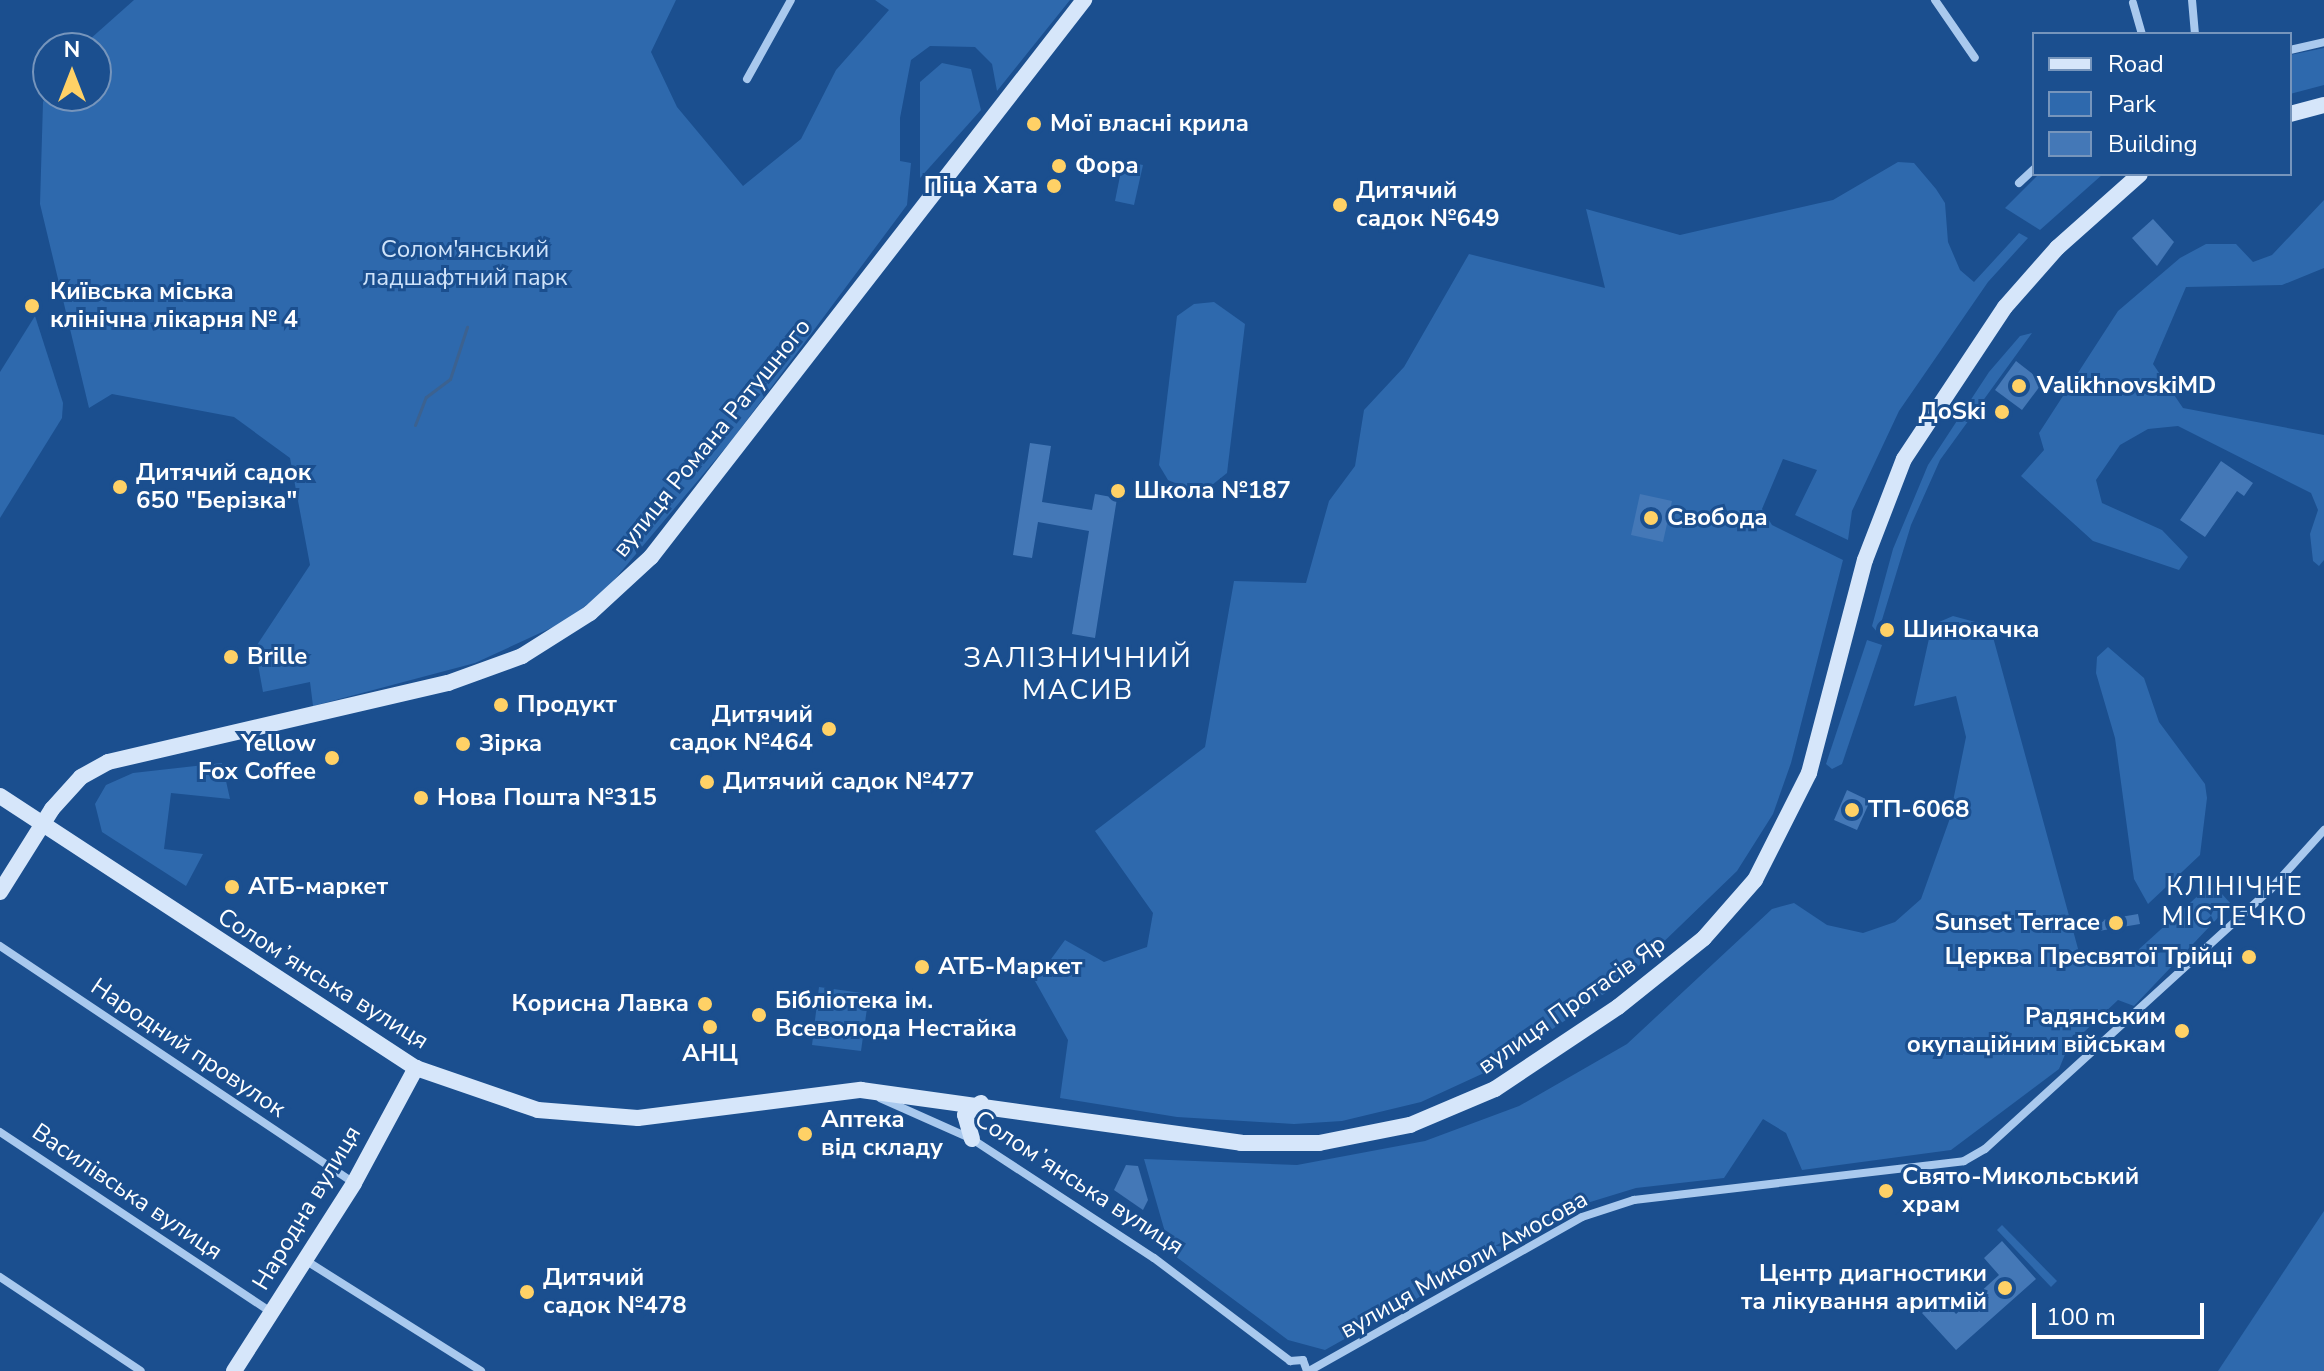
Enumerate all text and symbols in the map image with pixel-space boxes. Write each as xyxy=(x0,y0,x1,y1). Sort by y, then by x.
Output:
north arrow xyxy=(32,32,112,112)
legend xyxy=(2032,32,2292,176)
text: N xyxy=(64,35,80,65)
text: Road xyxy=(2108,48,2164,80)
text: Park xyxy=(2108,88,2156,120)
place label: Мої власні крила xyxy=(1050,110,1249,138)
marker: Мої власні крила xyxy=(1025,115,1043,133)
text: Building xyxy=(2108,128,2198,160)
place label: Фора xyxy=(1075,152,1139,180)
marker: Фора xyxy=(1050,157,1068,175)
place label: Піца Хата xyxy=(924,172,1038,200)
marker: Піца Хата xyxy=(1045,177,1063,195)
place label: Дитячий садок №649 xyxy=(1356,177,1500,233)
marker: Дитячий садок №649 xyxy=(1331,196,1349,214)
park label: Солом'янський ладшафтний парк xyxy=(363,236,567,292)
place label: Київська міська клінічна лікарня № 4 xyxy=(50,278,298,334)
marker: Київська міська клінічна лікарня № 4 xyxy=(21,295,43,317)
street label: вулиця Романа Ратушного xyxy=(607,313,817,563)
place label: ValikhnovskiMD xyxy=(2037,372,2216,400)
marker: ValikhnovskiMD xyxy=(2008,375,2030,397)
place label: ДоSki xyxy=(1919,398,1986,426)
marker: ДоSki xyxy=(1993,403,2011,421)
place label: Дитячий садок 650 "Берізка" xyxy=(136,459,311,515)
place label: Школа №187 xyxy=(1134,477,1291,505)
marker: Дитячий садок 650 "Берізка" xyxy=(111,478,129,496)
marker: Школа №187 xyxy=(1109,482,1127,500)
place label: Свобода xyxy=(1667,504,1768,532)
marker: Свобода xyxy=(1642,509,1660,527)
place label: Шинокачка xyxy=(1903,616,2039,644)
marker: Шинокачка xyxy=(1878,621,1896,639)
district label: ЗАЛІЗНИЧНИЙ МАСИВ xyxy=(963,641,1193,707)
place label: Brille xyxy=(247,643,307,671)
marker: Brille xyxy=(222,648,240,666)
place label: Продукт xyxy=(517,691,617,719)
marker: Продукт xyxy=(492,696,510,714)
place label: Дитячий садок №464 xyxy=(669,701,813,757)
marker: Дитячий садок №464 xyxy=(820,720,838,738)
place label: Yellow Fox Coffee xyxy=(198,730,316,786)
place label: Зірка xyxy=(479,730,542,758)
marker: Зірка xyxy=(454,735,472,753)
marker: Yellow Fox Coffee xyxy=(323,749,341,767)
place label: Дитячий садок №477 xyxy=(723,768,974,796)
marker: Дитячий садок №477 xyxy=(698,773,716,791)
place label: Нова Пошта №315 xyxy=(437,784,657,812)
marker: Нова Пошта №315 xyxy=(412,789,430,807)
place label: ТП-6068 xyxy=(1868,796,1969,824)
marker: ТП-6068 xyxy=(1843,801,1861,819)
district label: КЛІНІЧНЕ МІСТЕЧКО xyxy=(2162,871,2308,932)
place label: АТБ-маркет xyxy=(248,873,388,901)
marker: АТБ-маркет xyxy=(223,878,241,896)
street label: Соломʼянська вулиця xyxy=(212,902,434,1056)
place label: Sunset Terrace xyxy=(1935,909,2100,937)
marker: Sunset Terrace xyxy=(2107,914,2125,932)
street label: вулиця Протасів Яр xyxy=(1473,929,1671,1081)
place label: Церква Пресвятої Трійці xyxy=(1945,943,2233,971)
marker: Церква Пресвятої Трійці xyxy=(2240,948,2258,966)
place label: АТБ-Маркет xyxy=(938,953,1082,981)
marker: АТБ-Маркет xyxy=(913,958,931,976)
street label: Народний провулок xyxy=(85,972,291,1124)
place label: Бібліотека ім. Всеволода Нестайка xyxy=(775,987,1017,1043)
place label: Корисна Лавка xyxy=(511,990,689,1018)
marker: Корисна Лавка xyxy=(696,995,714,1013)
place label: Радянським окупаційним військам xyxy=(1907,1003,2166,1059)
marker: Бібліотека ім. Всеволода Нестайка xyxy=(750,1006,768,1024)
marker: АНЦ xyxy=(701,1018,719,1036)
marker: Радянським окупаційним військам xyxy=(2173,1022,2191,1040)
place label: АНЦ xyxy=(682,1040,738,1068)
street label: Соломʼянська вулиця xyxy=(969,1105,1189,1261)
place label: Аптека від складу xyxy=(821,1106,943,1162)
street label: Василівська вулиця xyxy=(26,1118,228,1266)
street label: Народна вулиця xyxy=(247,1121,367,1295)
marker: Аптека від складу xyxy=(796,1125,814,1143)
place label: Свято-Микольський храм xyxy=(1902,1163,2139,1219)
marker: Свято-Микольський храм xyxy=(1877,1182,1895,1200)
street label: вулиця Миколи Амосова xyxy=(1335,1185,1593,1345)
place label: Центр диагностики та лікування аритмій xyxy=(1741,1260,1987,1316)
place label: Дитячий садок №478 xyxy=(543,1264,687,1320)
marker: Центр диагностики та лікування аритмій xyxy=(1994,1277,2016,1299)
marker: Дитячий садок №478 xyxy=(518,1283,536,1301)
scale bar xyxy=(2036,1287,2208,1337)
text: 100 m xyxy=(2046,1301,2116,1333)

